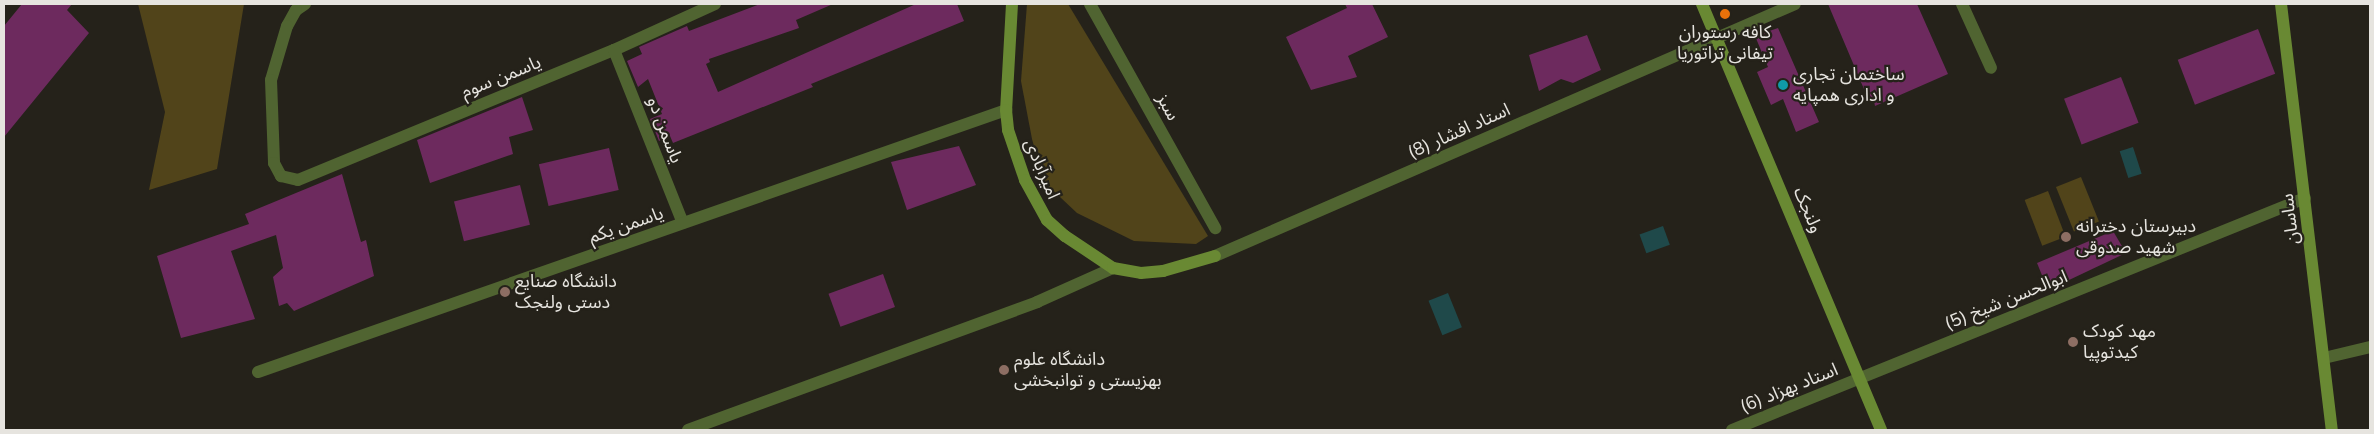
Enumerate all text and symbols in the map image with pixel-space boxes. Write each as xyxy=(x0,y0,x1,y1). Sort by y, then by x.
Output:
marker: کافه رستوران تیفانی تراتوریا xyxy=(1719,8,1731,20)
place label: کافه رستوران تیفانی تراتوریا xyxy=(1677,22,1773,64)
street label: یاسمن سوم xyxy=(458,51,544,103)
place label: ساختمان تجاری و اداری همپایه xyxy=(1793,64,1905,106)
marker: ساختمان تجاری و اداری همپایه xyxy=(1777,79,1789,91)
street label: سبز xyxy=(1152,90,1184,124)
street label: یاسمن دو xyxy=(642,94,688,166)
street label: استاد افشار (8) xyxy=(1404,99,1514,163)
street label: امیرآبادی xyxy=(1020,135,1064,203)
street label: ولنجک xyxy=(1789,184,1827,236)
street label: ساسان xyxy=(2276,192,2304,246)
street label: یاسمن یکم xyxy=(586,202,666,248)
place label: دبیرستان دخترانه شهید صدوقی xyxy=(2076,216,2196,258)
marker: دبیرستان دخترانه شهید صدوقی xyxy=(2060,231,2072,243)
street label: ابوالحسن شیخ (5) xyxy=(1941,266,2071,334)
place label: دانشگاه صنایع دستى ولنجک xyxy=(515,271,617,314)
marker: دانشگاه صنایع دستى ولنجک xyxy=(499,286,511,298)
place label: مهد کودک کیدتوپیا xyxy=(2083,321,2156,364)
marker: مهد کودک کیدتوپیا xyxy=(2067,336,2079,348)
place label: دانشگاه علوم بهزیستی و توانبخشی xyxy=(1014,349,1162,392)
street label: استاد بهزاد (6) xyxy=(1737,359,1841,417)
marker: دانشگاه علوم بهزیستی و توانبخشی xyxy=(998,364,1010,376)

